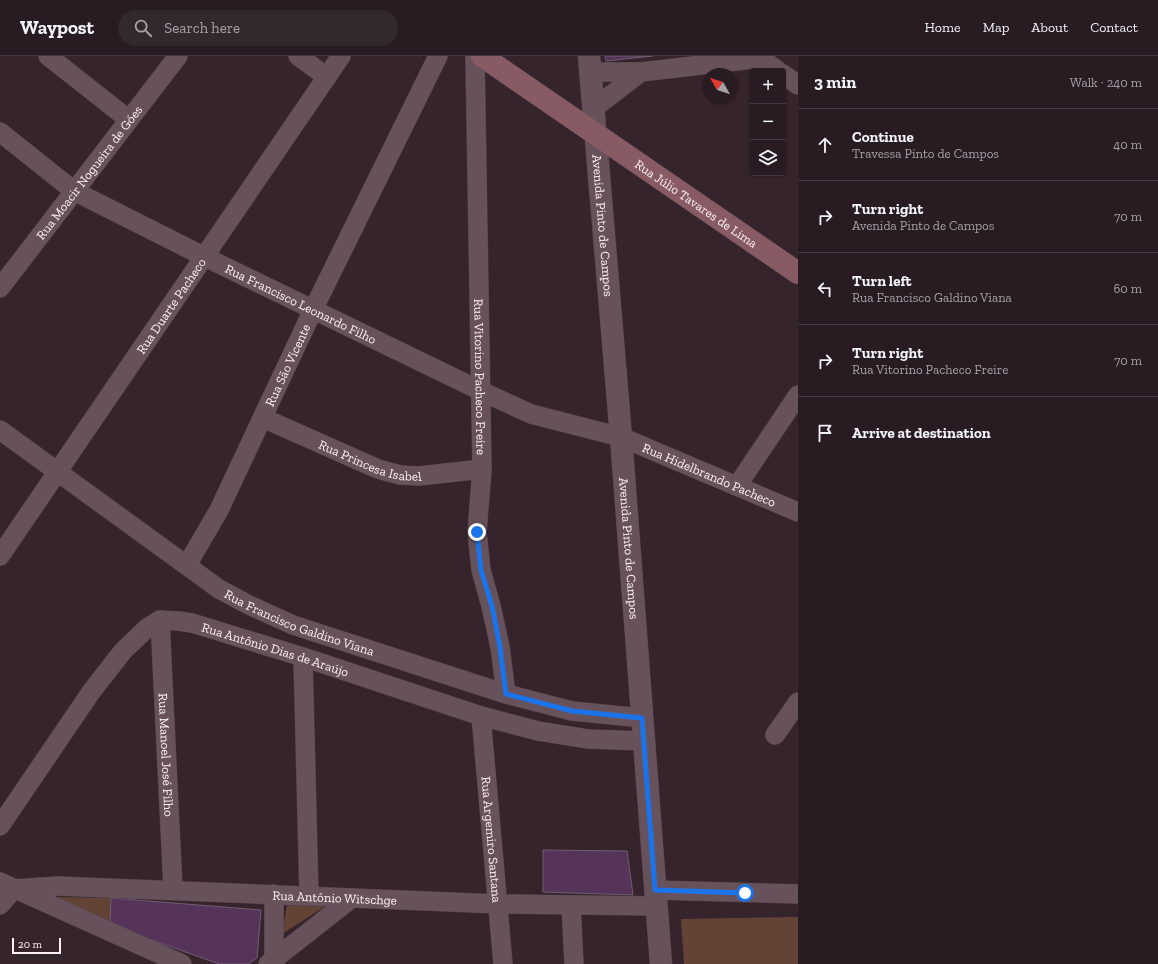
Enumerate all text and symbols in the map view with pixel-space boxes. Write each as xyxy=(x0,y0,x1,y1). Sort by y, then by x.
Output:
search box xyxy=(118,10,398,46)
text: Waypost xyxy=(20,16,94,39)
icon: search xyxy=(132,17,154,39)
text: Search here xyxy=(164,19,240,37)
text: Home xyxy=(925,19,961,36)
text: Map xyxy=(983,19,1009,36)
text: About xyxy=(1031,19,1068,36)
text: Contact xyxy=(1090,19,1138,36)
north arrow xyxy=(702,68,738,104)
map controls xyxy=(750,68,786,176)
button: + xyxy=(750,68,786,104)
text: 3 min xyxy=(814,72,856,92)
text: Walk · 240 m xyxy=(1070,75,1142,90)
street label: Rua Moacir Nogueira de Góes xyxy=(33,102,145,242)
button: − xyxy=(750,104,786,140)
text: Continue xyxy=(852,128,914,146)
icon: ahead xyxy=(814,134,836,156)
text: 40 m xyxy=(1113,137,1142,152)
button: layers xyxy=(750,140,786,176)
text: Travessa Pinto de Campos xyxy=(852,146,999,161)
street label: Avenida Pinto de Campos xyxy=(590,154,617,297)
street label: Rua Júlio Tavares de Lima xyxy=(632,156,761,251)
text: Turn right xyxy=(852,200,923,218)
icon: right xyxy=(814,206,836,228)
text: 70 m xyxy=(1114,209,1142,224)
text: Avenida Pinto de Campos xyxy=(852,218,994,233)
street label: Rua Duarte Pacheco xyxy=(133,255,209,356)
street label: Rua Francisco Leonardo Filho xyxy=(223,261,379,347)
text: Turn left xyxy=(852,272,912,290)
icon: left xyxy=(814,278,836,300)
text: 60 m xyxy=(1113,281,1142,296)
text: Rua Francisco Galdino Viana xyxy=(852,290,1012,305)
street label: Rua Vitorino Pacheco Freire xyxy=(472,299,489,455)
street label: Rua São Vicente xyxy=(261,321,313,408)
text: Turn right xyxy=(852,344,923,362)
icon: right xyxy=(814,350,836,372)
text: 70 m xyxy=(1114,353,1142,368)
text: Rua Vitorino Pacheco Freire xyxy=(852,362,1008,377)
icon: arrive xyxy=(814,422,836,444)
text: Arrive at destination xyxy=(852,424,991,442)
street label: Rua Princesa Isabel xyxy=(316,436,423,484)
street label: Rua Hidelbrando Pacheco xyxy=(640,440,779,509)
street label: Avenida Pinto de Campos xyxy=(617,477,642,620)
route end xyxy=(468,523,486,541)
street label: Rua Francisco Galdino Viana xyxy=(222,586,377,659)
street label: Rua Antônio Dias de Araújo xyxy=(200,619,351,679)
street label: Rua Manoel José Filho xyxy=(156,693,177,817)
street label: Rua Argemiro Santana xyxy=(479,776,505,904)
route start xyxy=(736,884,754,902)
street label: Rua Antônio Witschge xyxy=(272,887,397,907)
scale bar xyxy=(12,936,61,955)
text: 20 m xyxy=(18,938,42,951)

